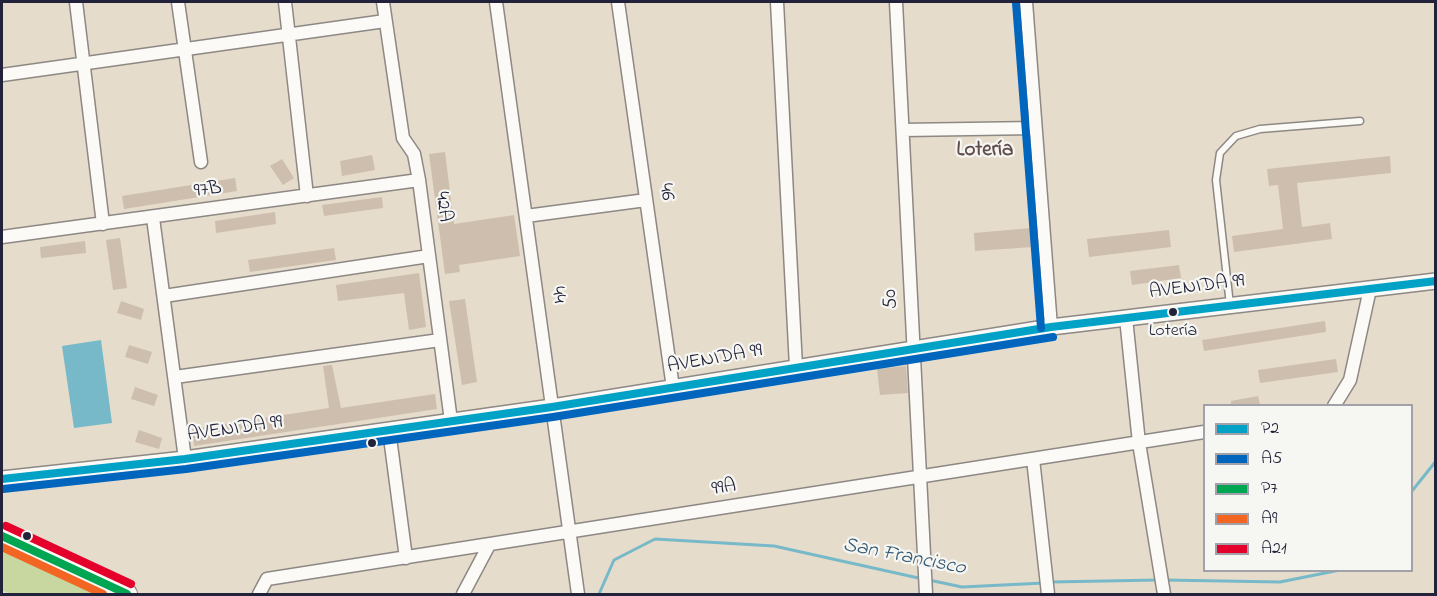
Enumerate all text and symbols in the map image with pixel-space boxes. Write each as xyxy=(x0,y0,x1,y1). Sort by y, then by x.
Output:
district label: Lotería xyxy=(957,139,1013,165)
street label: 97B xyxy=(193,177,223,205)
street label: 46 xyxy=(652,182,678,202)
street label: 42A xyxy=(428,190,456,224)
street label: AVENIDA 99 xyxy=(1148,270,1246,306)
street label: 44 xyxy=(544,285,570,305)
street label: 50 xyxy=(879,288,905,310)
marker: Lotería xyxy=(1167,306,1179,318)
place label: Lotería xyxy=(1149,321,1197,343)
street label: AVENIDA 99 xyxy=(666,340,764,380)
legend xyxy=(1203,404,1413,572)
street label: AVENIDA 99 xyxy=(186,411,284,449)
text: P2 xyxy=(1261,416,1279,442)
unlabelled marker xyxy=(366,437,378,449)
text: A5 xyxy=(1261,446,1282,472)
street label: 99A xyxy=(710,475,738,503)
text: P7 xyxy=(1261,476,1278,502)
text: A9 xyxy=(1261,506,1278,532)
unlabelled marker xyxy=(21,530,33,542)
water label: San Francisco xyxy=(840,534,968,582)
text: A21 xyxy=(1261,536,1287,562)

